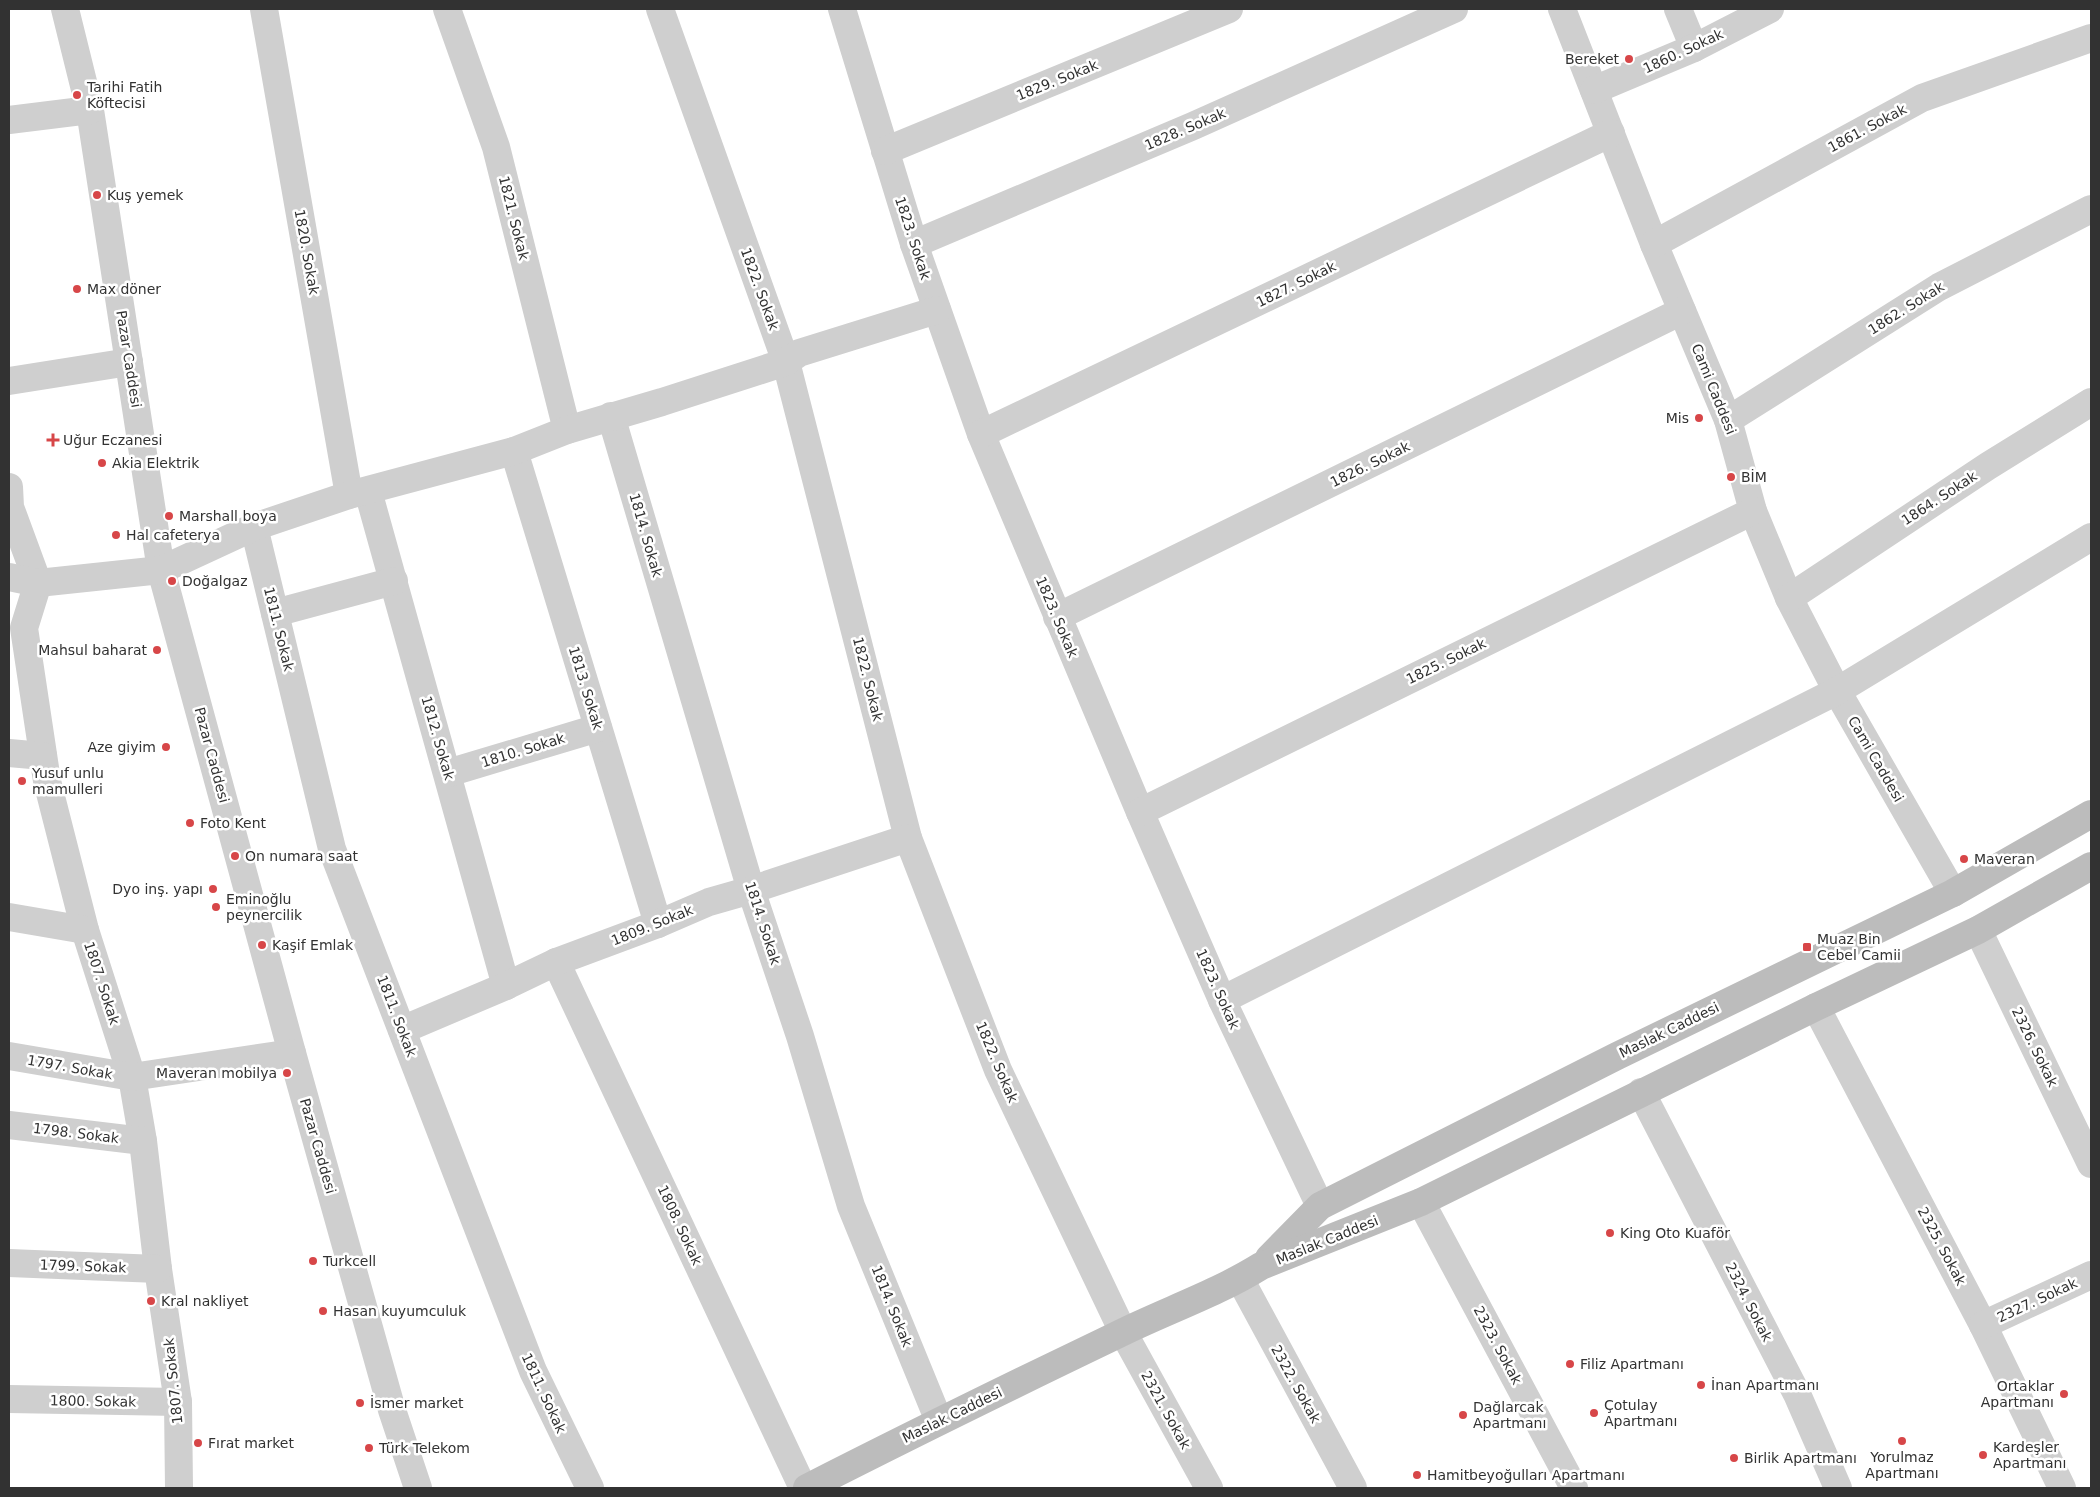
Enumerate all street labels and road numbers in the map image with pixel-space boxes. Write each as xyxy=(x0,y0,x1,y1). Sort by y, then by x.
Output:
street label: 1860. Sokak xyxy=(1640,25,1726,77)
street label: 1829. Sokak xyxy=(1014,56,1101,104)
street label: 1861. Sokak xyxy=(1825,100,1910,155)
street label: 1828. Sokak xyxy=(1142,104,1229,153)
street label: 1821. Sokak xyxy=(496,174,532,263)
street label: 1823. Sokak xyxy=(892,194,934,282)
street label: 1820. Sokak xyxy=(292,208,323,297)
street label: 1822. Sokak xyxy=(738,246,783,333)
street label: 1827. Sokak xyxy=(1254,257,1339,310)
street label: 1862. Sokak xyxy=(1865,278,1948,338)
street label: Pazar Caddesi xyxy=(113,309,145,409)
street label: Cami Caddesi xyxy=(1689,341,1739,437)
street label: 1826. Sokak xyxy=(1328,437,1413,490)
street label: 1864. Sokak xyxy=(1898,467,1980,528)
street label: 1814. Sokak xyxy=(626,491,666,580)
street label: 1823. Sokak xyxy=(1033,574,1082,661)
street label: 1811. Sokak xyxy=(261,585,297,674)
street label: 1825. Sokak xyxy=(1404,634,1489,687)
street label: 1822. Sokak xyxy=(850,635,886,724)
street label: 1813. Sokak xyxy=(566,644,607,733)
street label: 1812. Sokak xyxy=(418,694,458,783)
street label: Pazar Caddesi xyxy=(192,705,232,805)
street label: Cami Caddesi xyxy=(1845,713,1907,805)
street label: 1810. Sokak xyxy=(479,729,568,770)
street label: 1814. Sokak xyxy=(742,879,784,967)
street label: 1809. Sokak xyxy=(609,901,696,949)
street label: 1807. Sokak xyxy=(81,939,123,1027)
street label: 1823. Sokak xyxy=(1193,946,1243,1033)
street label: 1811. Sokak xyxy=(374,973,420,1060)
street label: Maslak Caddesi xyxy=(1617,999,1721,1061)
street label: 2326. Sokak xyxy=(2009,1005,2062,1090)
street label: 1822. Sokak xyxy=(973,1019,1022,1106)
street label: 1797. Sokak xyxy=(26,1052,115,1083)
street label: Pazar Caddesi xyxy=(297,1096,339,1196)
street label: 1798. Sokak xyxy=(32,1120,121,1146)
street label: 1808. Sokak xyxy=(654,1182,706,1268)
street label: 2325. Sokak xyxy=(1915,1204,1970,1289)
street label: Maslak Caddesi xyxy=(1274,1212,1380,1268)
street label: 1799. Sokak xyxy=(39,1256,127,1276)
street label: 2324. Sokak xyxy=(1722,1260,1776,1345)
street label: 1814. Sokak xyxy=(868,1263,916,1350)
street label: 2327. Sokak xyxy=(1994,1274,2080,1326)
street label: 2323. Sokak xyxy=(1471,1303,1526,1388)
street label: 1807. Sokak xyxy=(160,1336,185,1425)
street label: 2322. Sokak xyxy=(1268,1342,1324,1426)
street label: 1811. Sokak xyxy=(518,1350,570,1436)
street label: 2321. Sokak xyxy=(1138,1368,1194,1452)
street label: Maslak Caddesi xyxy=(900,1384,1004,1446)
street label: 1800. Sokak xyxy=(50,1392,137,1410)

